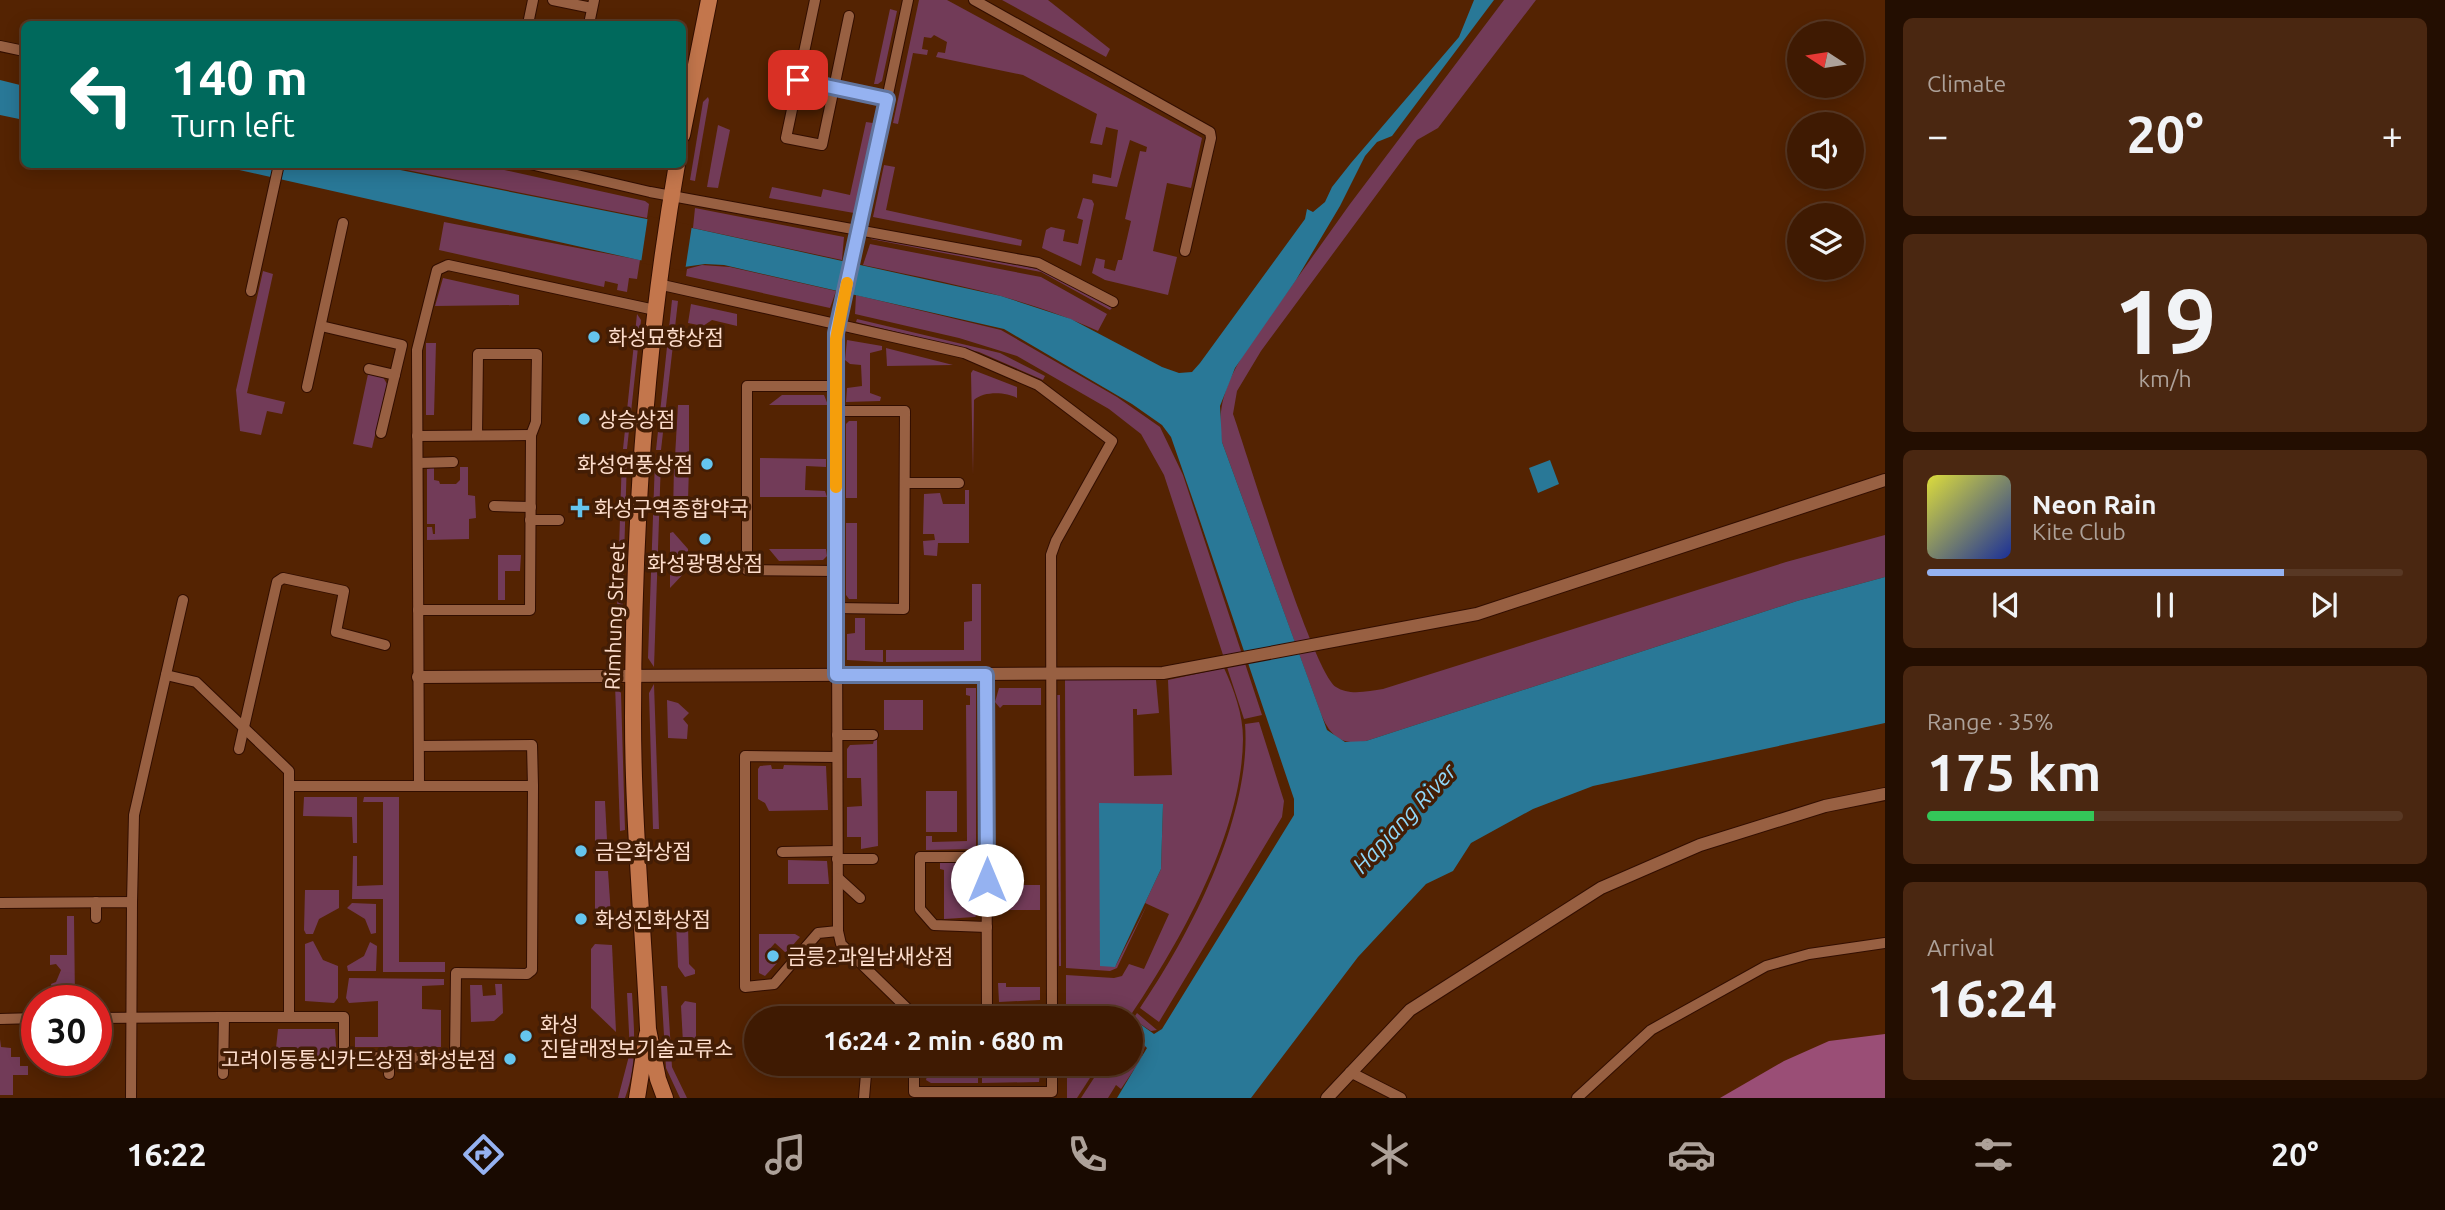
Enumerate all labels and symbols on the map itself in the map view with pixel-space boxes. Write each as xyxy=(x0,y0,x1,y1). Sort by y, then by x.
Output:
north arrow xyxy=(1787,21,1864,98)
pin xyxy=(768,50,828,110)
place label: 화성묘향상점 xyxy=(608,325,724,349)
marker: 화성묘향상점 xyxy=(586,329,602,345)
place label: 상승상점 xyxy=(598,407,675,431)
marker: 상승상점 xyxy=(576,411,592,427)
place label: 화성연풍상점 xyxy=(577,452,693,476)
marker: 화성연풍상점 xyxy=(699,456,715,472)
place label: 화성구역종합약국 xyxy=(594,496,749,520)
marker: 화성구역종합약국 xyxy=(572,500,588,516)
marker: 화성광명상점 xyxy=(697,531,713,547)
street label: Rimhung Street xyxy=(599,542,629,690)
place label: 화성광명상점 xyxy=(647,551,763,575)
water label: Hapjang River xyxy=(1347,757,1462,878)
place label: 금은화상점 xyxy=(595,839,692,863)
marker: 금은화상점 xyxy=(573,843,589,859)
position arrow xyxy=(950,843,1024,917)
place label: 화성진화상점 xyxy=(595,907,711,931)
marker: 화성진화상점 xyxy=(573,911,589,927)
place label: 금릉2과일남새상점 xyxy=(787,944,953,968)
marker: 금릉2과일남새상점 xyxy=(765,948,781,964)
speed limit sign: 30 xyxy=(21,985,112,1076)
place label: 화성 진달래정보기술교류소 xyxy=(540,1012,733,1060)
marker: 화성 진달래정보기술교류소 xyxy=(518,1028,534,1044)
place label: 고려이동통신카드상점 화성분점 xyxy=(221,1047,496,1071)
marker: 고려이동통신카드상점 화성분점 xyxy=(502,1051,518,1067)

